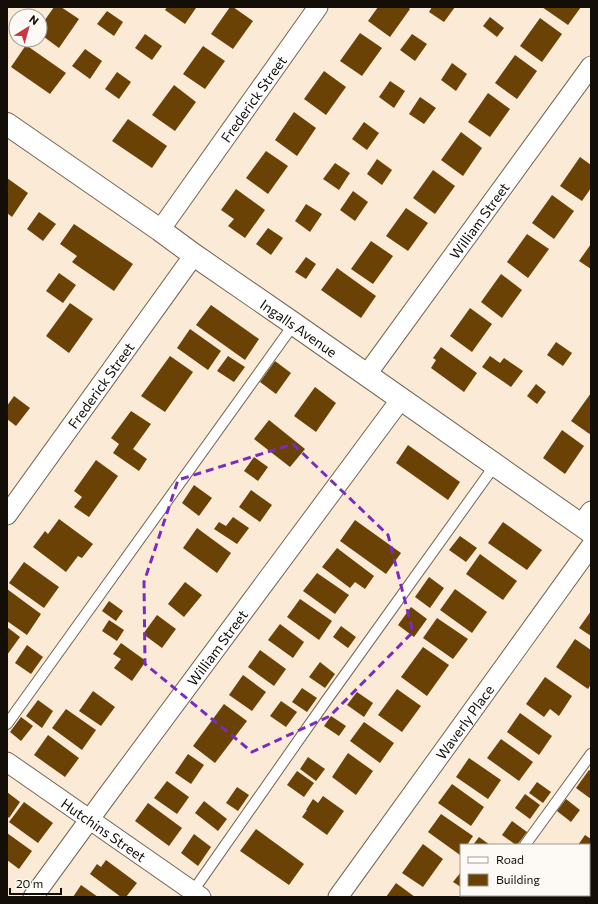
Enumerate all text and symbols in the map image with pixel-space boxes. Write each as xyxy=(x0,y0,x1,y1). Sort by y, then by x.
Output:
north arrow xyxy=(8,8,48,48)
text: N xyxy=(27,12,42,27)
street label: Frederick Street xyxy=(217,52,290,145)
street label: William Street xyxy=(445,179,512,262)
street label: Ingalls Avenue xyxy=(257,295,341,360)
street label: Frederick Street xyxy=(64,338,137,432)
street label: William Street xyxy=(183,606,251,689)
street label: Waverly Place xyxy=(432,681,497,763)
street label: Hutchins Street xyxy=(58,794,150,865)
legend xyxy=(460,844,590,896)
text: Road xyxy=(496,852,524,866)
scale bar xyxy=(10,870,61,896)
text: Building xyxy=(496,872,540,886)
text: 20 m xyxy=(16,876,43,890)

